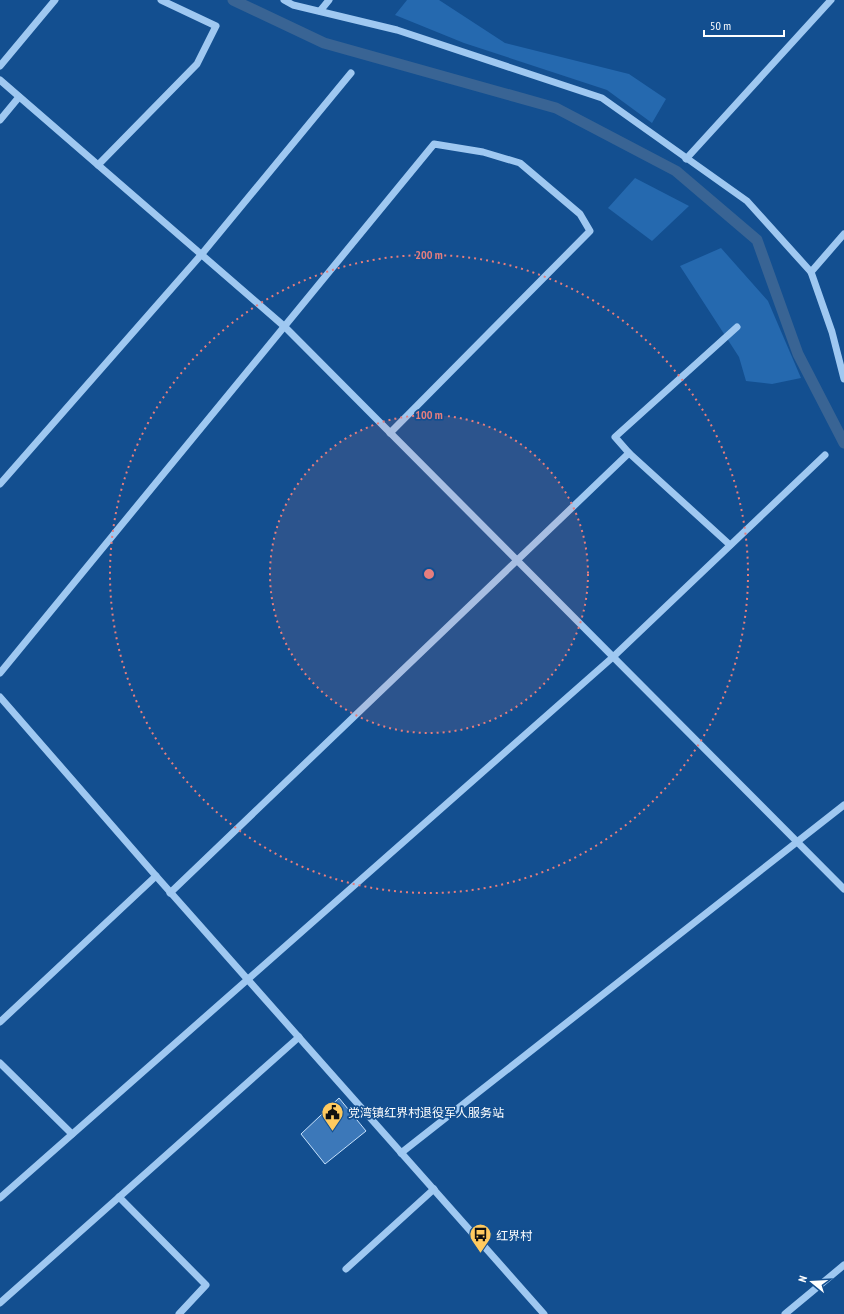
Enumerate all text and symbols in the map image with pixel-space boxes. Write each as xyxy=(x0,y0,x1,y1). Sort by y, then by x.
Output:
scale bar xyxy=(704,12,784,38)
text: 50 m xyxy=(710,18,731,33)
text: 200 m xyxy=(415,247,443,262)
text: 100 m xyxy=(415,407,443,422)
centre of rings xyxy=(422,567,436,581)
public building icon: 党湾镇红界村退役军人服务站 xyxy=(320,1099,346,1132)
place label: 党湾镇红界村退役军人服务站 xyxy=(348,1105,504,1120)
bus stop icon: 红界村 xyxy=(467,1222,493,1255)
place label: 红界村 xyxy=(496,1228,533,1243)
north arrow xyxy=(792,1262,832,1302)
text: N xyxy=(795,1274,810,1284)

